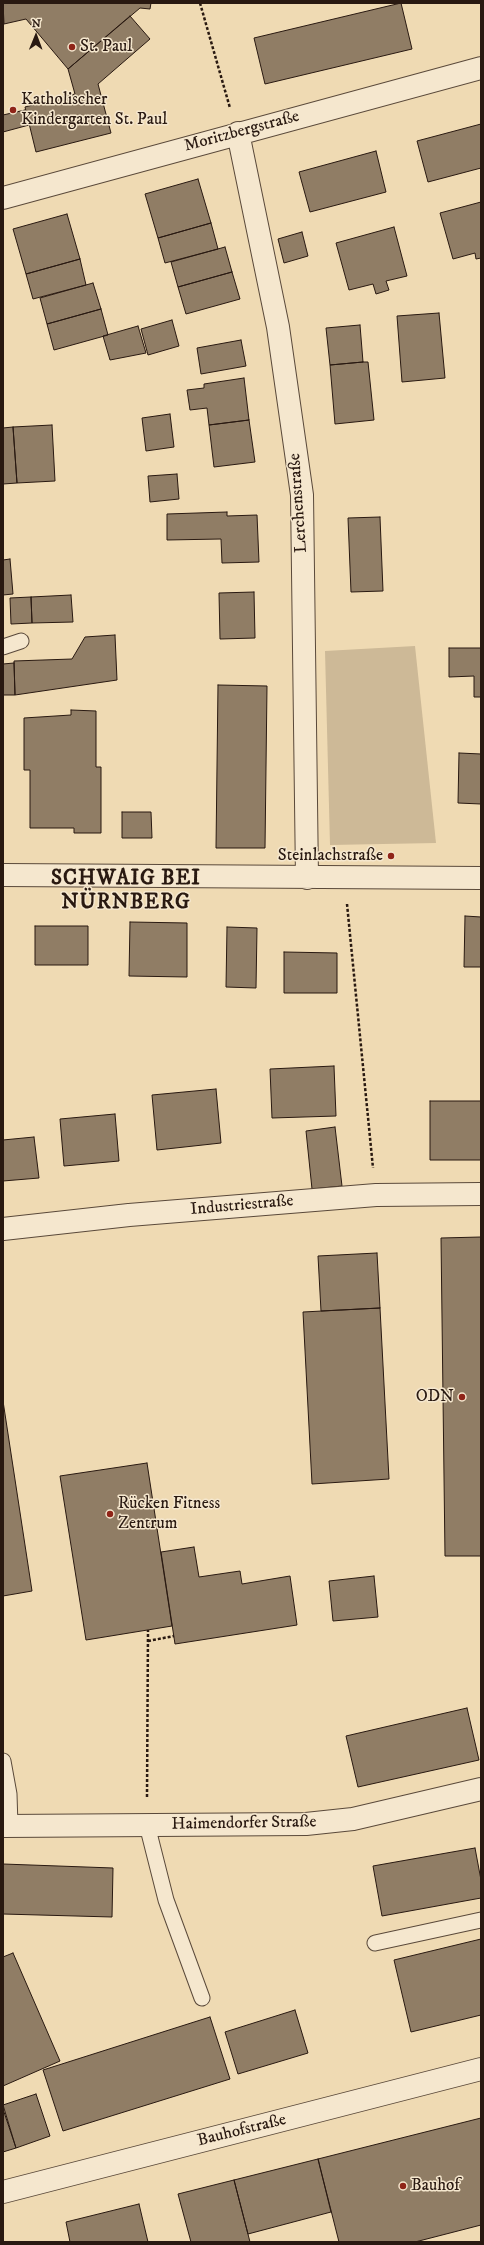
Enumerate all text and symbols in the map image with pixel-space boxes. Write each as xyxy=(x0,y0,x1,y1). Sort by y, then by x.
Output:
north arrow xyxy=(16,16,56,56)
text: N xyxy=(32,17,41,31)
place label: St. Paul xyxy=(80,37,132,57)
marker: St. Paul xyxy=(67,42,77,52)
place label: Katholischer Kindergarten St. Paul xyxy=(21,90,167,130)
marker: Katholischer Kindergarten St. Paul xyxy=(8,105,18,115)
street label: Moritzbergstraße xyxy=(182,107,302,157)
street label: Lerchenstraße xyxy=(285,453,313,553)
place label: Steinlachstraße xyxy=(278,846,383,866)
marker: Steinlachstraße xyxy=(386,851,396,861)
district label: SCHWAIG BEI NÜRNBERG xyxy=(51,867,201,917)
street label: Industriestraße xyxy=(190,1191,294,1221)
place label: ODN xyxy=(416,1387,454,1407)
marker: ODN xyxy=(457,1392,467,1402)
place label: Rücken Fitness Zentrum xyxy=(118,1494,220,1534)
marker: Rücken Fitness Zentrum xyxy=(105,1509,115,1519)
street label: Haimendorfer Straße xyxy=(171,1813,317,1835)
street label: Bauhofstraße xyxy=(196,2110,288,2152)
place label: Bauhof xyxy=(411,2176,460,2196)
marker: Bauhof xyxy=(398,2181,408,2191)

